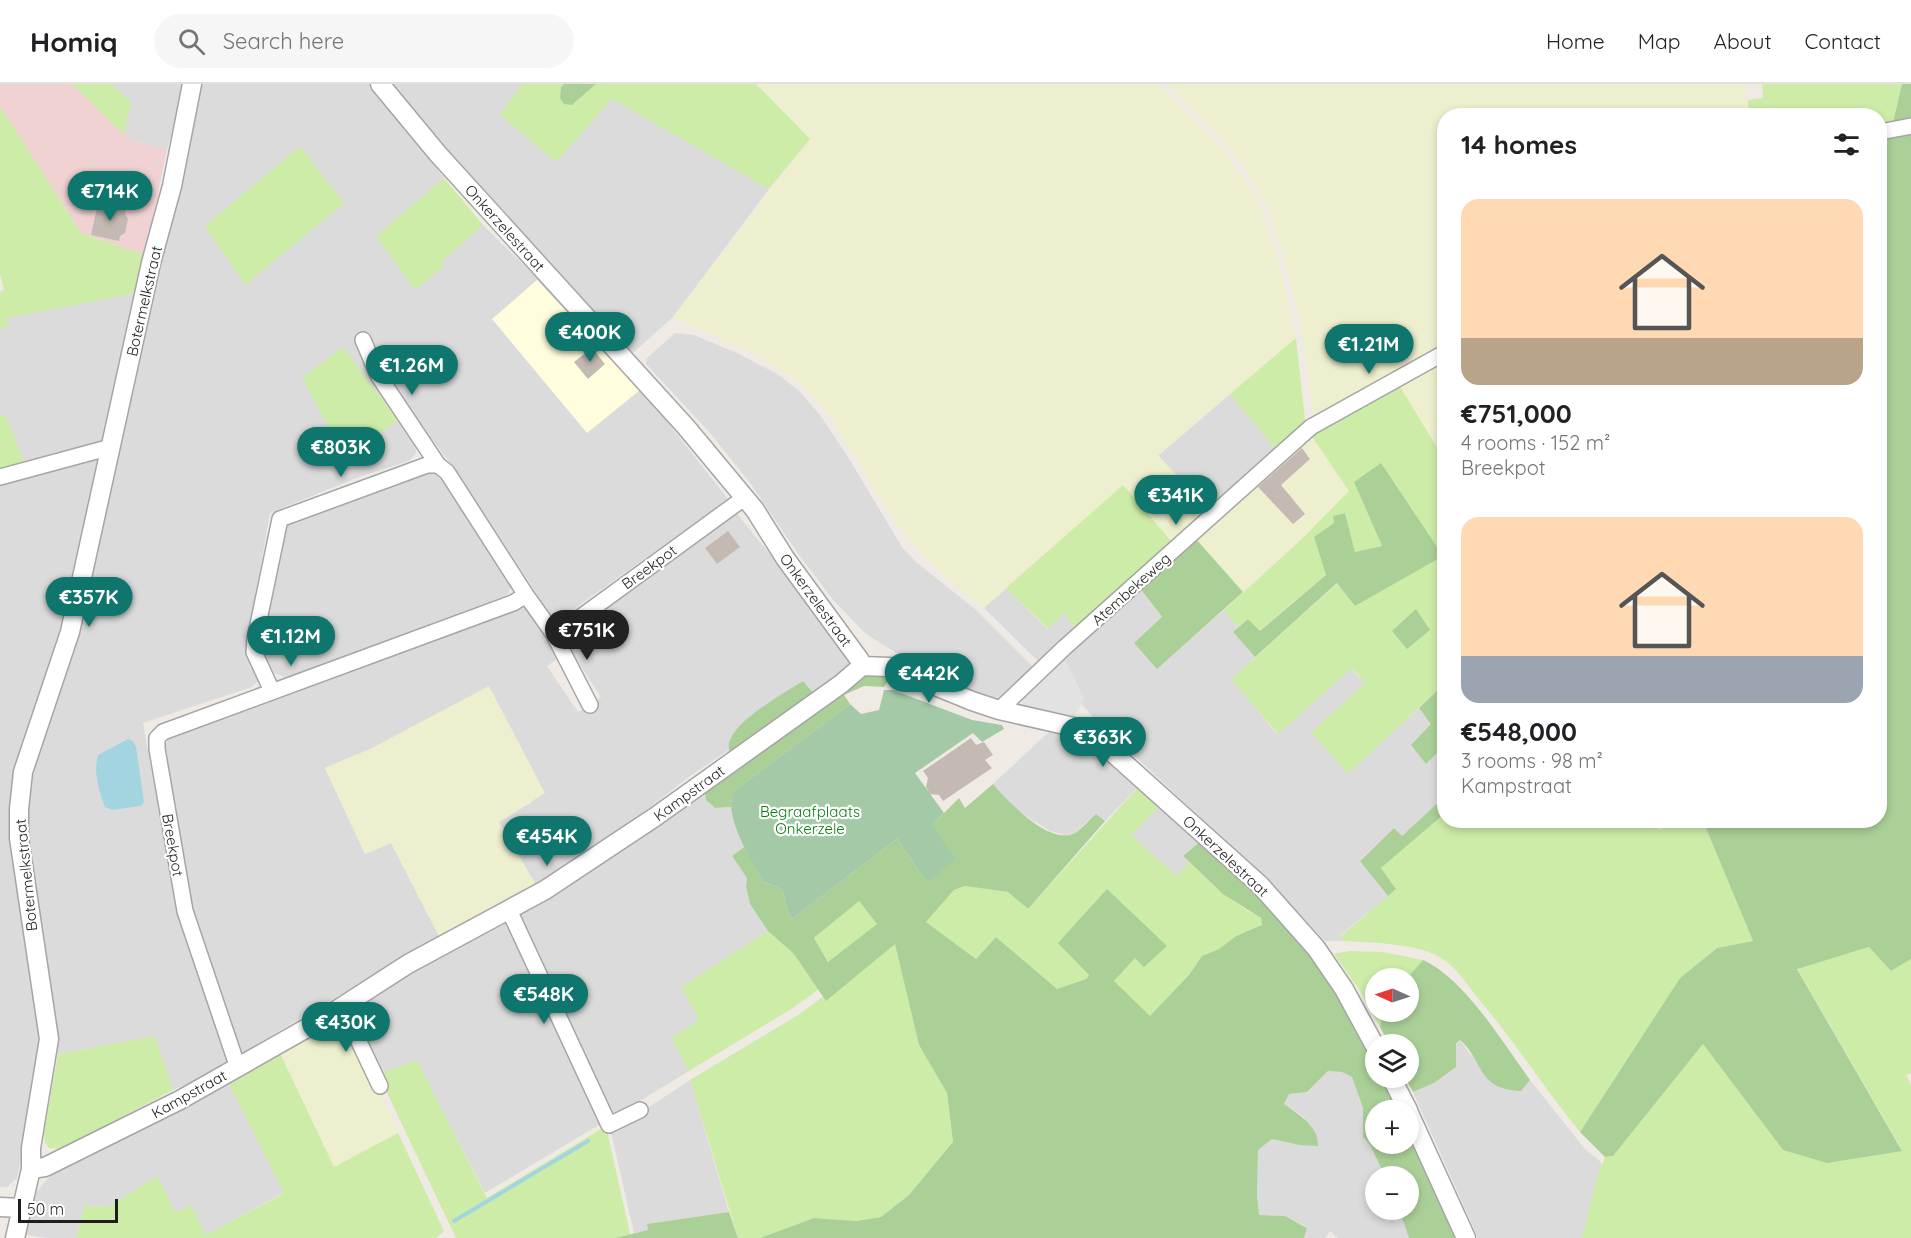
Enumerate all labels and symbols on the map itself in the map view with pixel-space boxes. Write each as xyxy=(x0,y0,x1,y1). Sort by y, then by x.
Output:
pin: €714K xyxy=(68,171,152,222)
street label: Onkerzelestraat xyxy=(461,181,549,275)
street label: Botermelkstraat xyxy=(122,244,166,358)
pin: €400K xyxy=(548,312,632,363)
pin: €1.21M xyxy=(1320,324,1418,375)
pin: €1.26M xyxy=(363,345,461,396)
pin: €803K xyxy=(299,427,383,478)
pin: €341K xyxy=(1134,475,1218,526)
street label: Breekpot xyxy=(618,541,680,593)
street label: Atembekeweg xyxy=(1088,549,1174,629)
street label: Onkerzelestraat xyxy=(776,550,856,650)
pin: €357K xyxy=(47,577,131,628)
pin: €751K xyxy=(545,610,629,661)
pin: €1.12M xyxy=(242,616,340,667)
pin: €442K xyxy=(887,653,971,704)
pin: €363K xyxy=(1061,717,1145,768)
street label: Kampstraat xyxy=(650,761,728,825)
park label: Begraafplaats Onkerzele xyxy=(760,802,860,838)
street label: Onkerzelestraat xyxy=(1179,811,1273,901)
street label: Breekpot xyxy=(158,812,188,878)
pin: €454K xyxy=(505,816,589,867)
street label: Botermelkstraat xyxy=(11,818,41,932)
north arrow xyxy=(1365,968,1419,1022)
pin: €548K xyxy=(502,974,586,1025)
pin: €430K xyxy=(304,1002,388,1053)
street label: Kampstraat xyxy=(148,1066,230,1122)
scale bar xyxy=(18,1196,118,1224)

